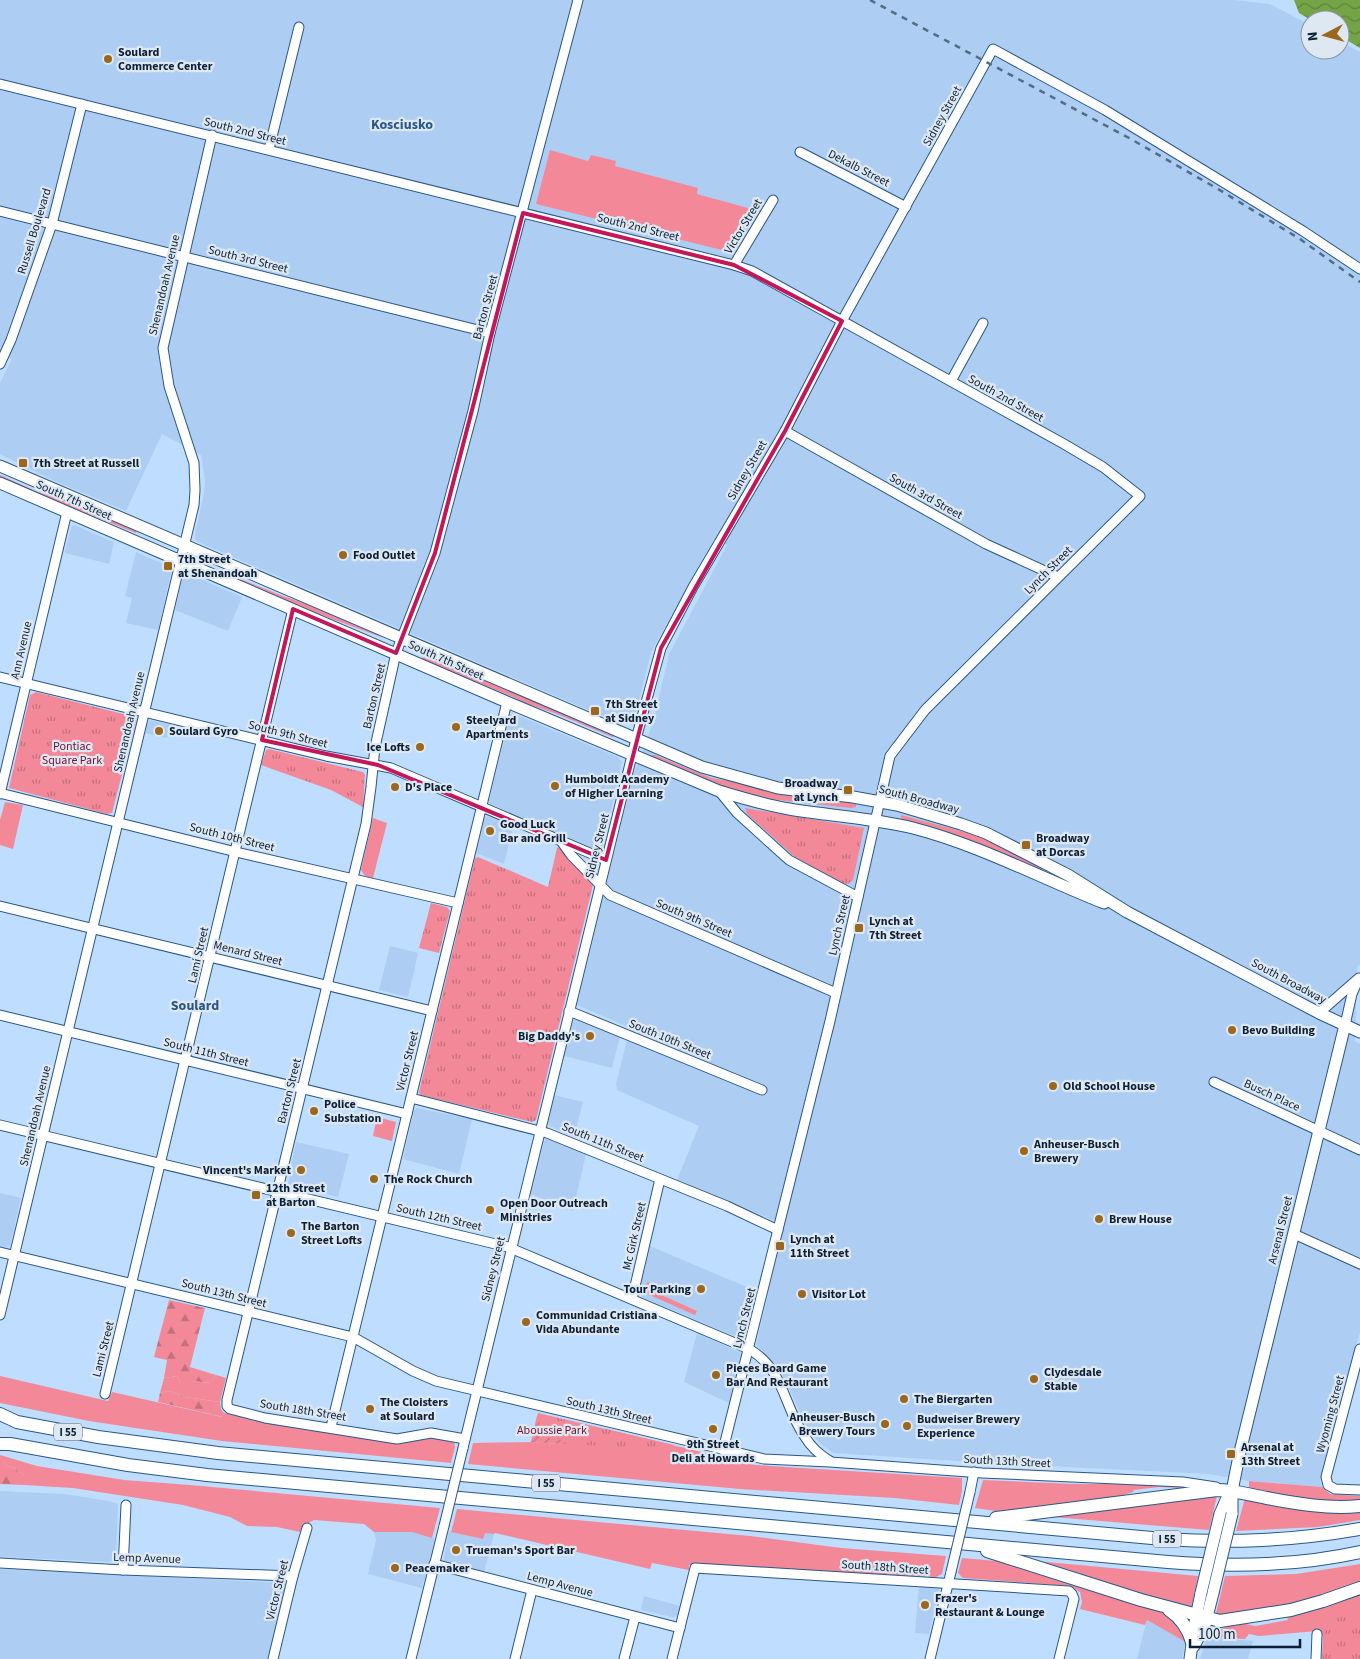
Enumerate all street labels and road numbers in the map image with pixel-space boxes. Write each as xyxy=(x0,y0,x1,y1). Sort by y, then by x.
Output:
street label: Sidney Street xyxy=(919,83,966,150)
street label: South 2nd Street xyxy=(202,113,288,150)
street label: Dekalb Street xyxy=(825,146,893,191)
street label: Russell Boulevard xyxy=(13,186,56,276)
street label: Victor Street xyxy=(720,196,767,257)
street label: South 2nd Street xyxy=(595,209,681,246)
street label: Shenandoah Avenue xyxy=(145,233,184,337)
street label: South 3rd Street xyxy=(206,241,290,278)
street label: Barton Street xyxy=(469,273,502,342)
street label: South 2nd Street xyxy=(965,371,1047,426)
street label: Sidney Street xyxy=(723,437,771,503)
street label: South 3rd Street xyxy=(886,469,966,524)
street label: South 7th Street xyxy=(33,476,114,525)
street label: Lynch Street xyxy=(1020,542,1076,598)
street label: Ann Avenue xyxy=(7,619,36,681)
street label: South 7th Street xyxy=(405,636,486,685)
street label: Barton Street xyxy=(359,662,390,731)
street label: Shenandoah Avenue xyxy=(110,670,149,774)
street label: South 9th Street xyxy=(246,716,329,753)
street label: South Broadway xyxy=(877,781,961,819)
street label: Sidney Street xyxy=(581,812,614,881)
street label: South 10th Street xyxy=(187,819,276,856)
street label: Lynch Street xyxy=(824,893,855,957)
street label: South 9th Street xyxy=(653,895,735,942)
street label: Lami Street xyxy=(184,925,213,985)
street label: Menard Street xyxy=(212,937,284,970)
street label: South Broadway xyxy=(1248,955,1330,1009)
street label: South 10th Street xyxy=(626,1015,714,1064)
street label: Victor Street xyxy=(392,1029,423,1093)
street label: South 11th Street xyxy=(161,1034,250,1071)
street label: Barton Street xyxy=(273,1057,306,1126)
street label: Shenandoah Avenue xyxy=(16,1064,55,1168)
street label: Busch Place xyxy=(1241,1075,1303,1116)
street label: South 11th Street xyxy=(559,1118,647,1167)
street label: Arsenal Street xyxy=(1264,1194,1297,1266)
street label: South 12th Street xyxy=(394,1199,483,1236)
street label: Mc Girk Street xyxy=(618,1200,651,1272)
street label: Sidney Street xyxy=(477,1235,510,1304)
street label: South 13th Street xyxy=(179,1275,268,1312)
street label: Lynch Street xyxy=(729,1286,760,1350)
street label: Lami Street xyxy=(88,1319,119,1379)
street label: Wyoming Street xyxy=(1312,1374,1349,1455)
street label: South 13th Street xyxy=(564,1392,653,1429)
street label: South 18th Street xyxy=(258,1395,347,1426)
road number: I 55 xyxy=(54,1424,82,1440)
street label: South 13th Street xyxy=(963,1451,1051,1472)
road number: I 55 xyxy=(532,1475,560,1492)
road number: I 55 xyxy=(1153,1530,1181,1548)
street label: Lemp Avenue xyxy=(113,1549,181,1568)
street label: South 18th Street xyxy=(841,1556,929,1579)
street label: Victor Street xyxy=(262,1558,293,1622)
street label: Lemp Avenue xyxy=(525,1568,595,1601)

